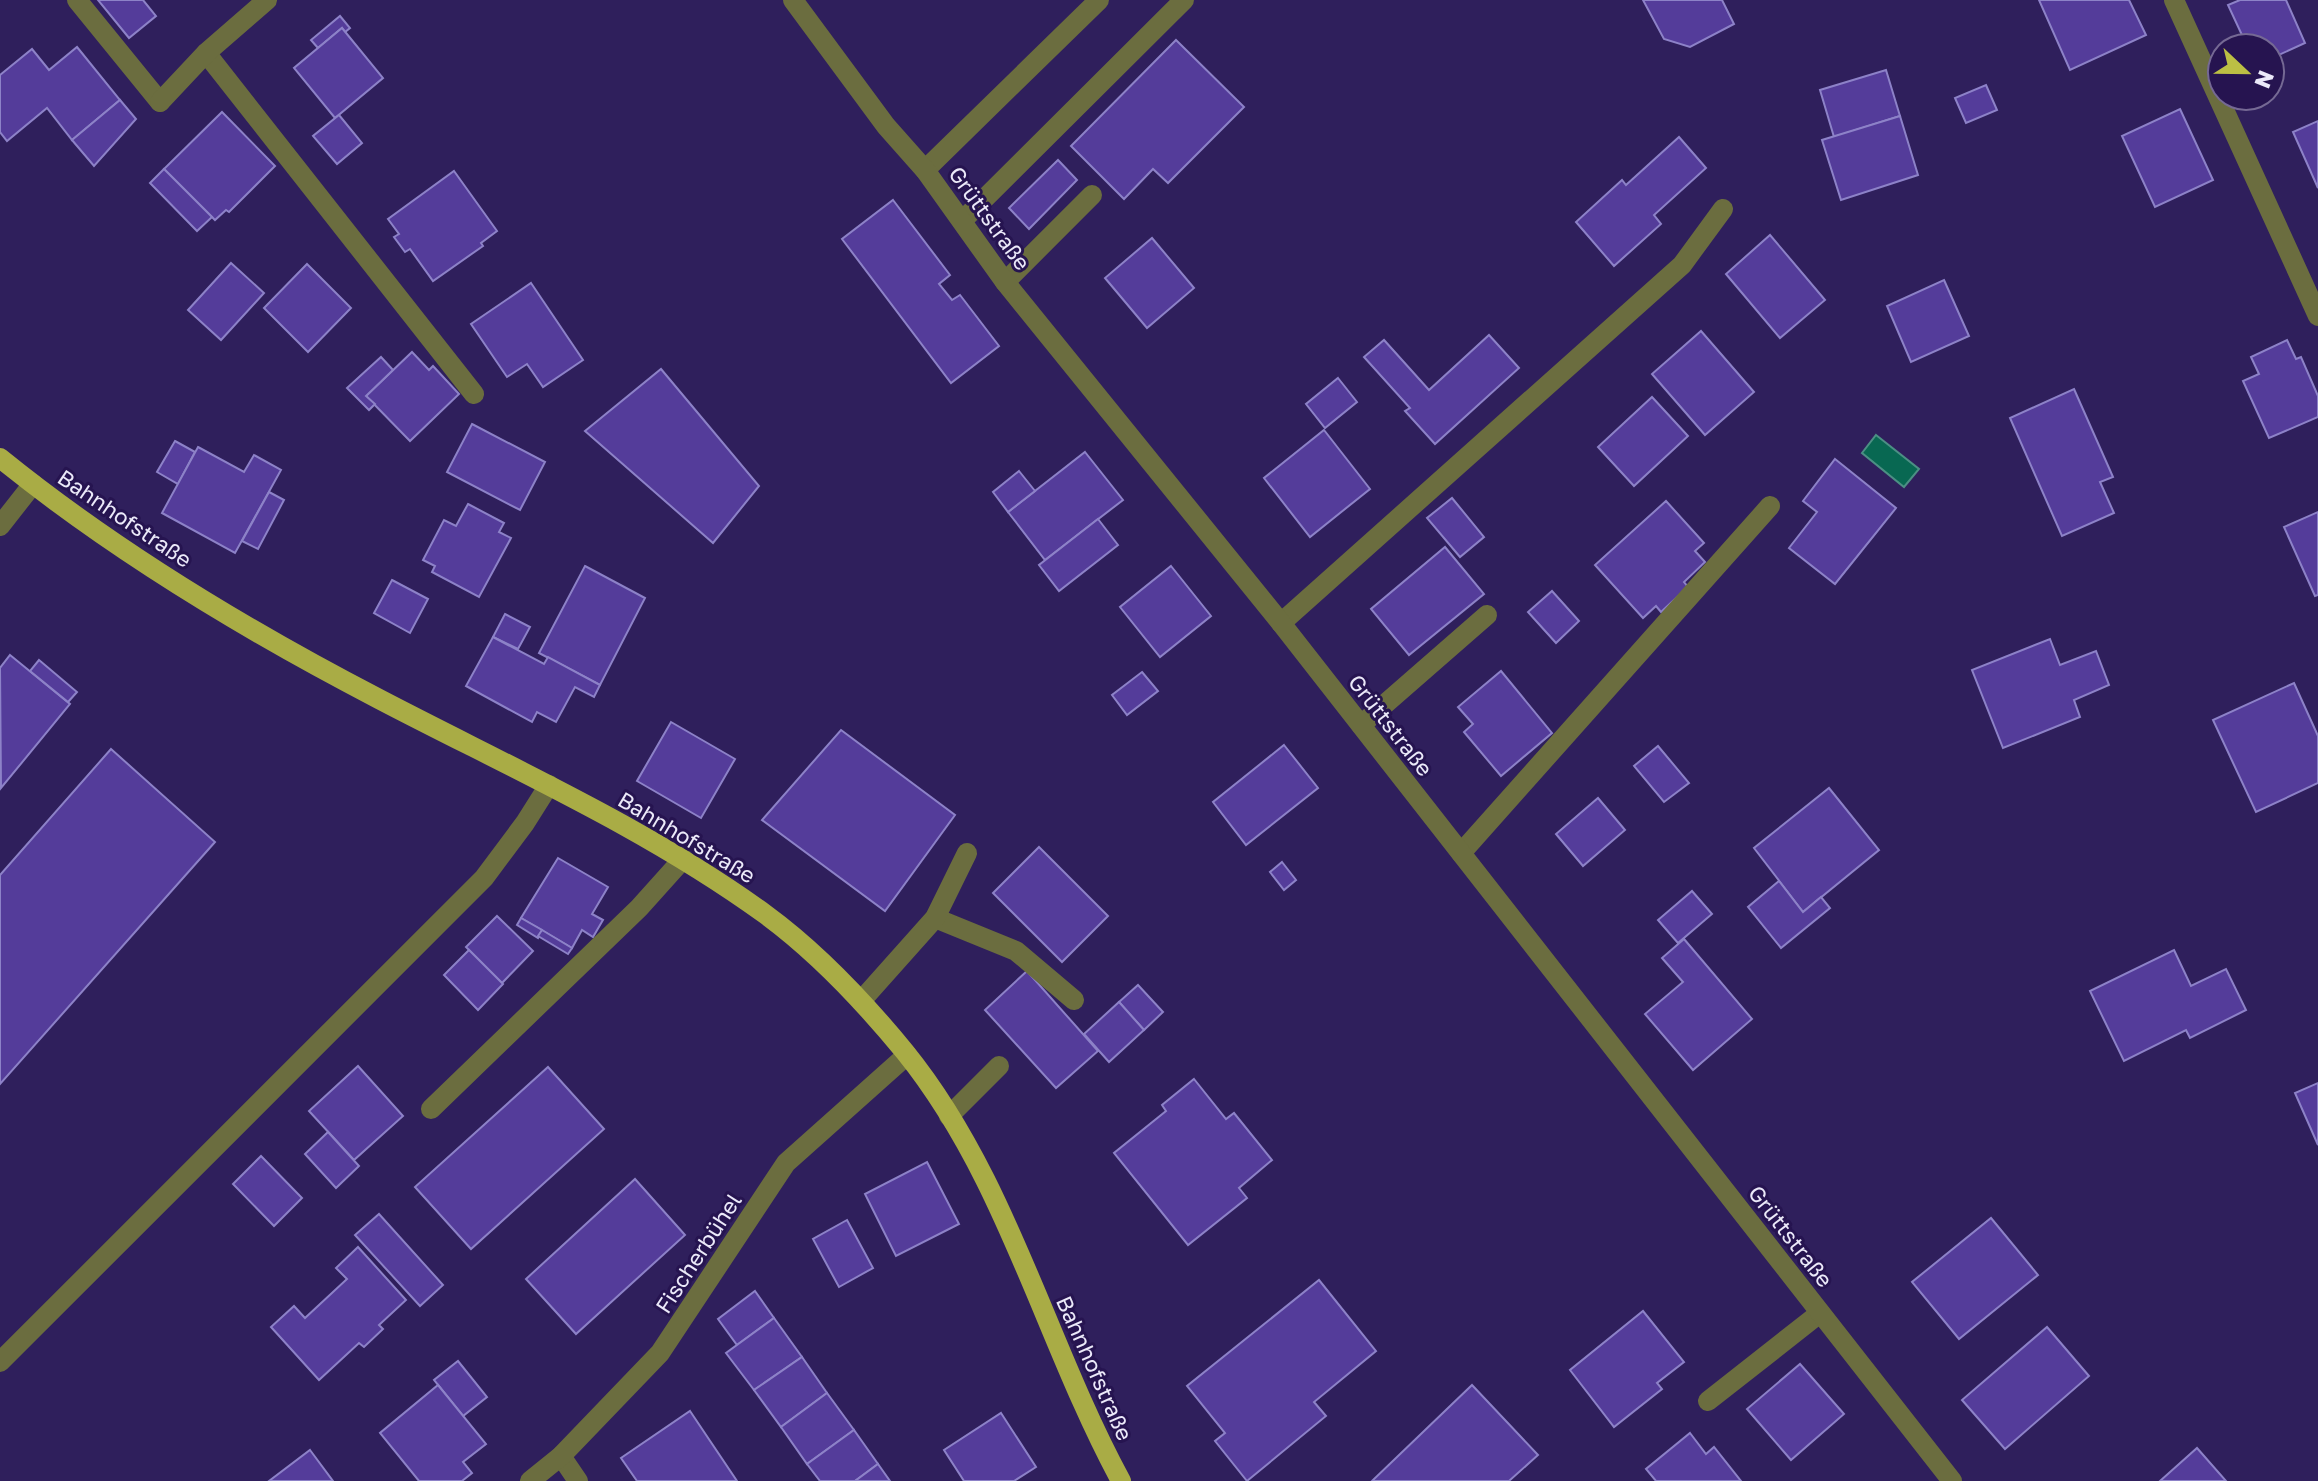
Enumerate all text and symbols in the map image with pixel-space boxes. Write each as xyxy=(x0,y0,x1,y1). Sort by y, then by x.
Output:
north arrow xyxy=(2206,32,2286,112)
text: N xyxy=(2249,67,2281,92)
street label: Grüttstraße xyxy=(943,161,1037,275)
street label: Bahnhofstraße xyxy=(53,463,197,573)
street label: Grüttstraße xyxy=(1343,669,1439,781)
street label: Bahnhofstraße xyxy=(613,785,761,889)
street label: Grüttstraße xyxy=(1743,1180,1839,1292)
street label: Fischerbühel xyxy=(649,1188,747,1318)
street label: Bahnhofstraße xyxy=(1051,1291,1139,1445)

